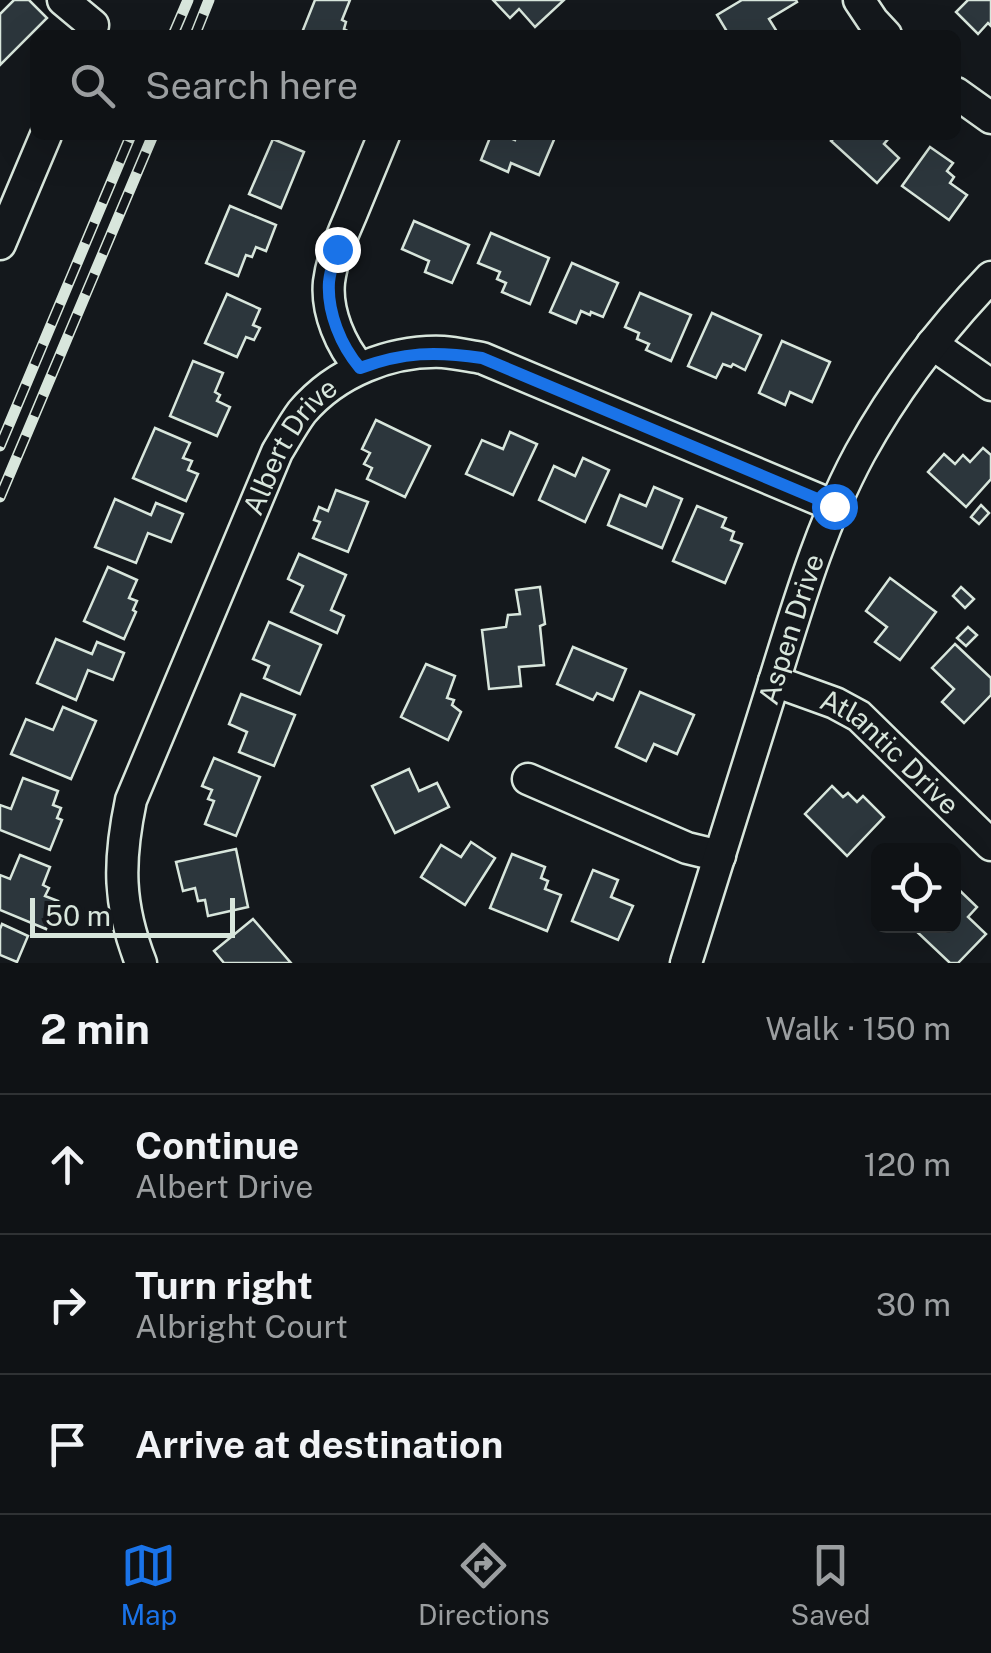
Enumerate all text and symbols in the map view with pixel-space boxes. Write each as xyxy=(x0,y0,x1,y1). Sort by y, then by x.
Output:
search box xyxy=(30,30,961,140)
icon: search xyxy=(65,58,120,113)
text: Search here xyxy=(145,63,358,108)
route end xyxy=(315,227,361,273)
street label: Albert Drive xyxy=(236,370,343,520)
route start xyxy=(812,484,858,530)
street label: Aspen Drive xyxy=(751,549,830,708)
street label: Atlantic Drive xyxy=(816,682,966,821)
map controls xyxy=(871,843,961,933)
button: locate xyxy=(871,843,961,933)
scale bar xyxy=(30,893,235,938)
text: 50 m xyxy=(45,899,111,932)
text: 2 min xyxy=(40,1004,150,1053)
text: Walk · 150 m xyxy=(765,1010,951,1047)
text: Continue xyxy=(135,1123,299,1168)
icon: ahead xyxy=(40,1137,95,1192)
text: 120 m xyxy=(864,1146,951,1183)
text: Albert Drive xyxy=(135,1168,313,1205)
text: Turn right xyxy=(135,1263,313,1308)
icon: right xyxy=(40,1277,95,1332)
text: 30 m xyxy=(876,1286,951,1323)
text: Albright Court xyxy=(135,1308,348,1345)
icon: arrive xyxy=(40,1417,95,1472)
text: Arrive at destination xyxy=(135,1422,503,1467)
tab: Map xyxy=(120,1538,177,1631)
tab: Directions xyxy=(418,1538,550,1631)
tab: Saved xyxy=(790,1538,871,1631)

